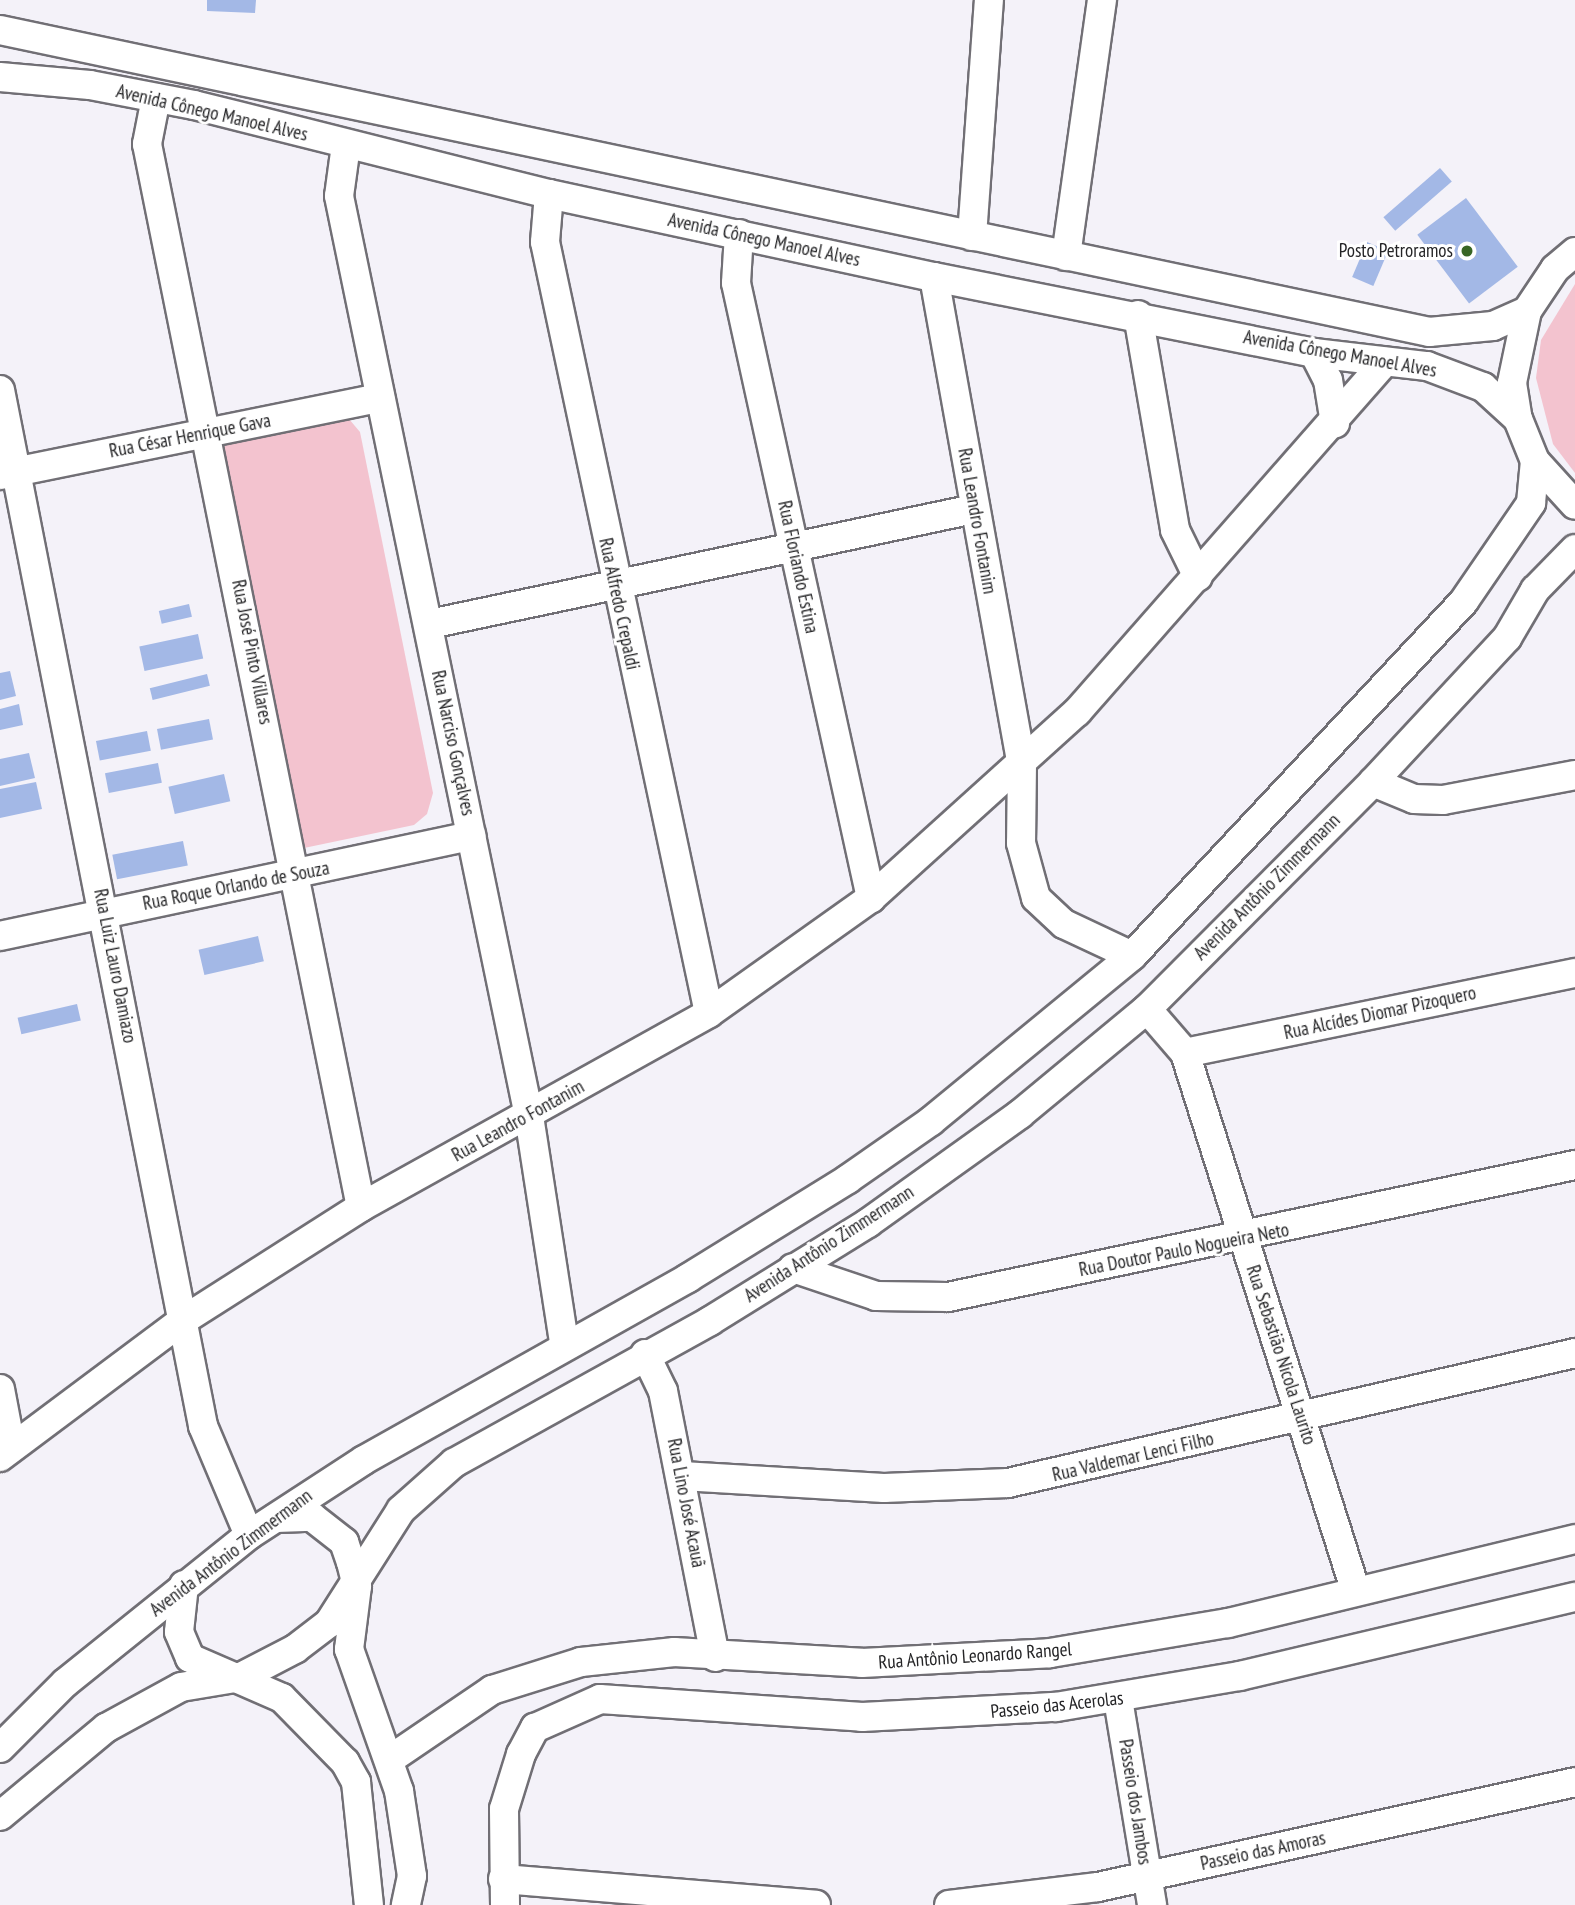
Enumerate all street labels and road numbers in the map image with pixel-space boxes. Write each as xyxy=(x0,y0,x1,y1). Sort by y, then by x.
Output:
street label: Avenida Cônego Manoel Alves xyxy=(114,80,310,146)
street label: Avenida Cônego Manoel Alves xyxy=(666,208,862,272)
street label: Avenida Cônego Manoel Alves xyxy=(1241,326,1439,382)
street label: Rua César Henrique Gava xyxy=(107,409,273,463)
street label: Rua Leandro Fontanim xyxy=(953,446,1001,596)
street label: Rua Floriando Estina xyxy=(773,499,823,635)
street label: Rua Alfredo Crepaldi xyxy=(594,536,644,672)
street label: Rua José Pinto Villares xyxy=(227,578,277,726)
street label: Rua Narciso Gonçalves xyxy=(426,668,480,818)
street label: Avenida Antônio Zimmermann xyxy=(1189,809,1345,965)
street label: Rua Roque Orlando de Souza xyxy=(141,857,331,915)
street label: Rua Luiz Lauro Damiazo xyxy=(89,887,141,1045)
street label: Rua Alcídes Diomar Pizoquero xyxy=(1281,981,1479,1045)
street label: Rua Leandro Fontanim xyxy=(448,1075,588,1167)
street label: Avenida Antônio Zimmermann xyxy=(740,1180,918,1308)
street label: Rua Doutor Paulo Nogueira Neto xyxy=(1077,1218,1291,1282)
street label: Rua Sebastião Nicola Laurito xyxy=(1241,1262,1321,1448)
street label: Rua Valdemar Lenci Filho xyxy=(1050,1427,1216,1487)
street label: Rua Lino José Acauã xyxy=(662,1436,710,1570)
street label: Avenida Antônio Zimmermann xyxy=(145,1484,317,1622)
street label: Rua Antônio Leonardo Rangel xyxy=(877,1638,1073,1674)
street label: Passeio das Acerolas xyxy=(989,1687,1125,1723)
street label: Passeio dos Jambos xyxy=(1114,1737,1156,1867)
street label: Passeio das Amoras xyxy=(1198,1827,1328,1875)

